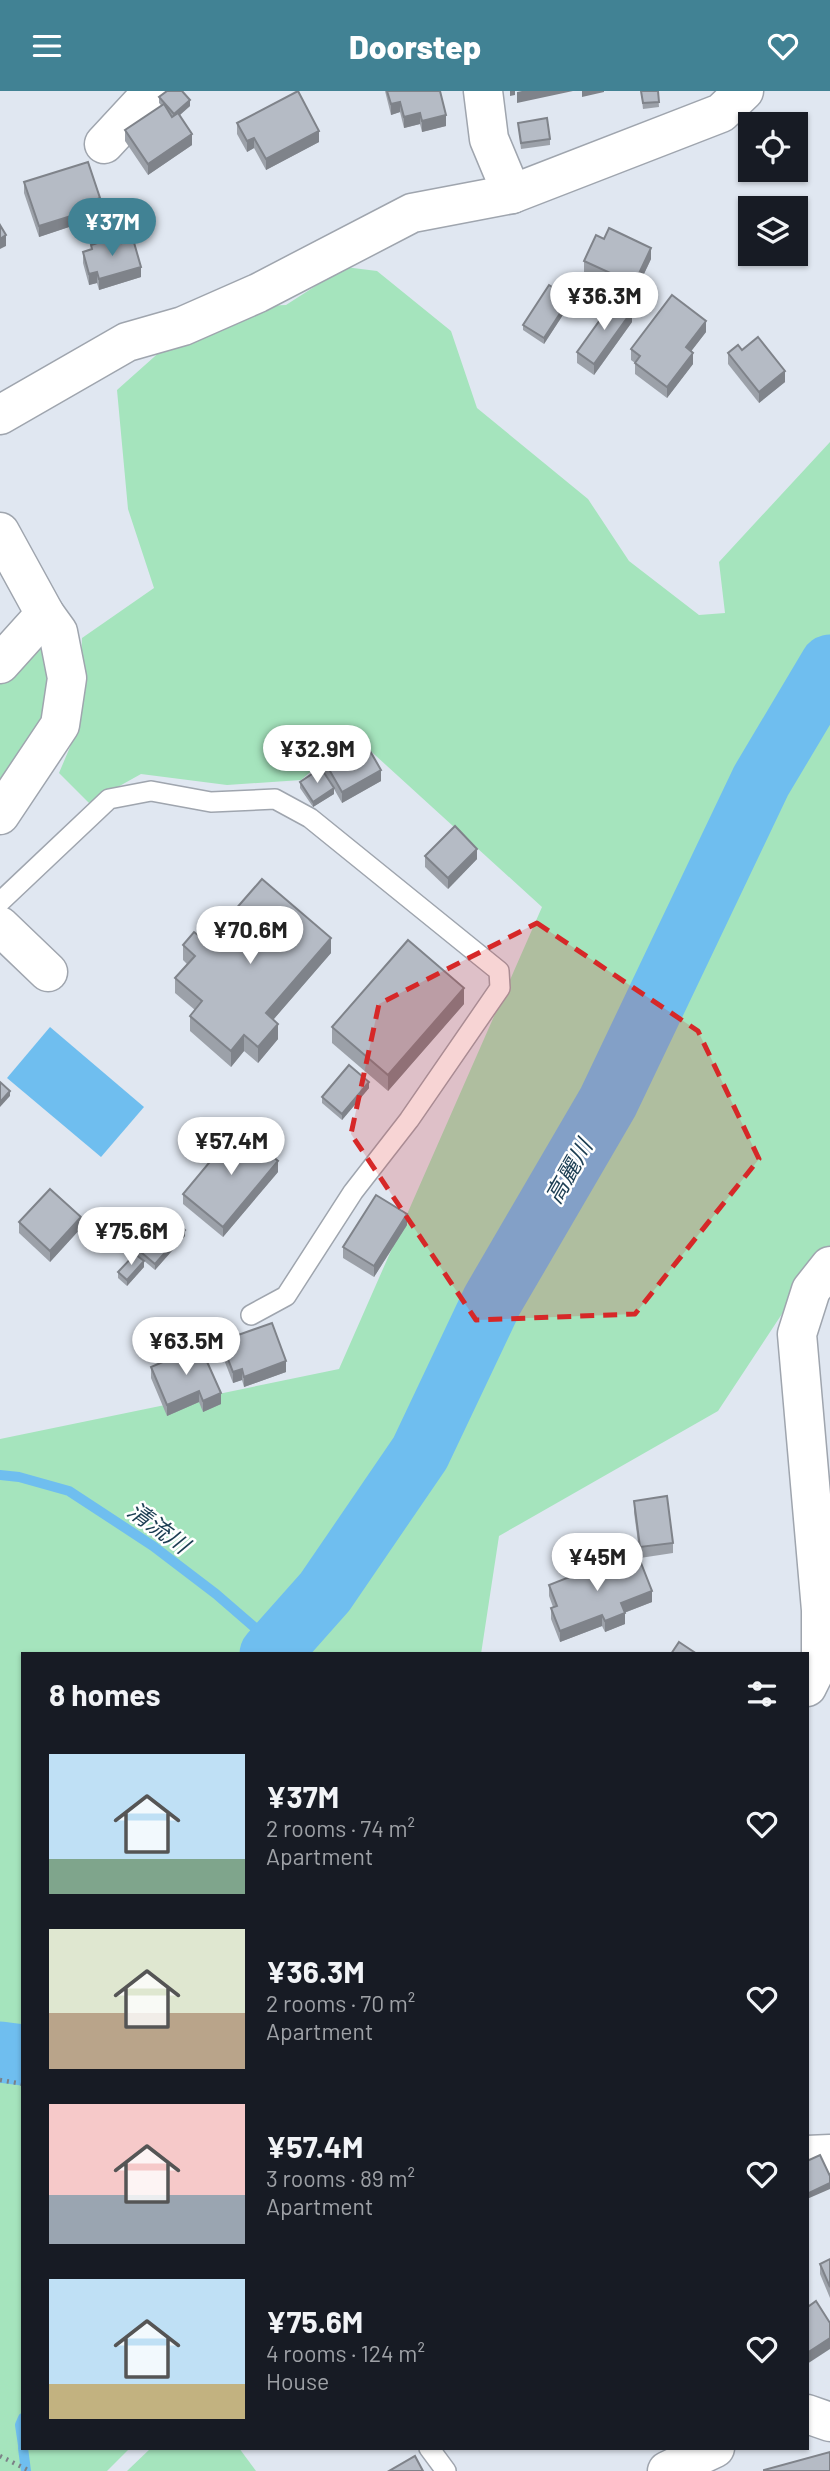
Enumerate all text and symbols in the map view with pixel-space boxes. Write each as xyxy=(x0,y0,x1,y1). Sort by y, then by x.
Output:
icon: menu xyxy=(28,27,66,65)
text: Doorstep xyxy=(349,27,481,65)
icon: heart xyxy=(764,27,802,65)
map controls xyxy=(738,112,808,266)
button: locate xyxy=(738,112,808,182)
button: layers xyxy=(738,196,808,266)
pin: ¥37M xyxy=(71,199,153,258)
text: ¥37M xyxy=(84,207,140,235)
pin: ¥36.3M xyxy=(547,273,661,332)
text: ¥36.3M xyxy=(566,281,642,309)
pin: ¥32.9M xyxy=(260,725,374,785)
text: ¥32.9M xyxy=(279,734,355,762)
pin: ¥70.6M xyxy=(193,907,307,966)
text: ¥70.6M xyxy=(212,915,288,943)
pin: ¥57.4M xyxy=(174,1117,288,1177)
text: ¥57.4M xyxy=(194,1126,268,1154)
water label: 高麗川 xyxy=(539,1132,599,1208)
pin: ¥75.6M xyxy=(74,1207,188,1267)
text: ¥75.6M xyxy=(94,1216,168,1244)
pin: ¥63.5M xyxy=(129,1317,243,1377)
text: ¥63.5M xyxy=(148,1326,224,1354)
water label: 清流川 xyxy=(123,1495,198,1560)
pin: ¥45M xyxy=(556,1533,638,1593)
text: ¥45M xyxy=(568,1542,626,1570)
icon: filters xyxy=(743,1675,781,1713)
text: 8 homes xyxy=(49,1676,160,1712)
text: ¥37M xyxy=(266,1778,339,1814)
icon: home xyxy=(105,1782,189,1866)
icon: heart xyxy=(743,1805,781,1843)
text: 2 rooms · 74 m² xyxy=(266,1814,415,1842)
text: Apartment xyxy=(266,1842,373,1870)
text: ¥36.3M xyxy=(266,1953,365,1989)
icon: home xyxy=(105,1957,189,2041)
icon: heart xyxy=(743,1980,781,2018)
text: 2 rooms · 70 m² xyxy=(266,1989,415,2017)
text: Apartment xyxy=(266,2017,373,2045)
text: ¥57.4M xyxy=(266,2128,363,2164)
icon: home xyxy=(105,2132,189,2216)
icon: heart xyxy=(743,2155,781,2193)
text: 3 rooms · 89 m² xyxy=(266,2164,415,2192)
text: Apartment xyxy=(266,2192,373,2220)
text: ¥75.6M xyxy=(266,2303,363,2339)
icon: home xyxy=(105,2307,189,2391)
icon: heart xyxy=(743,2330,781,2368)
text: 4 rooms · 124 m² xyxy=(266,2339,425,2367)
text: House xyxy=(266,2367,329,2395)

